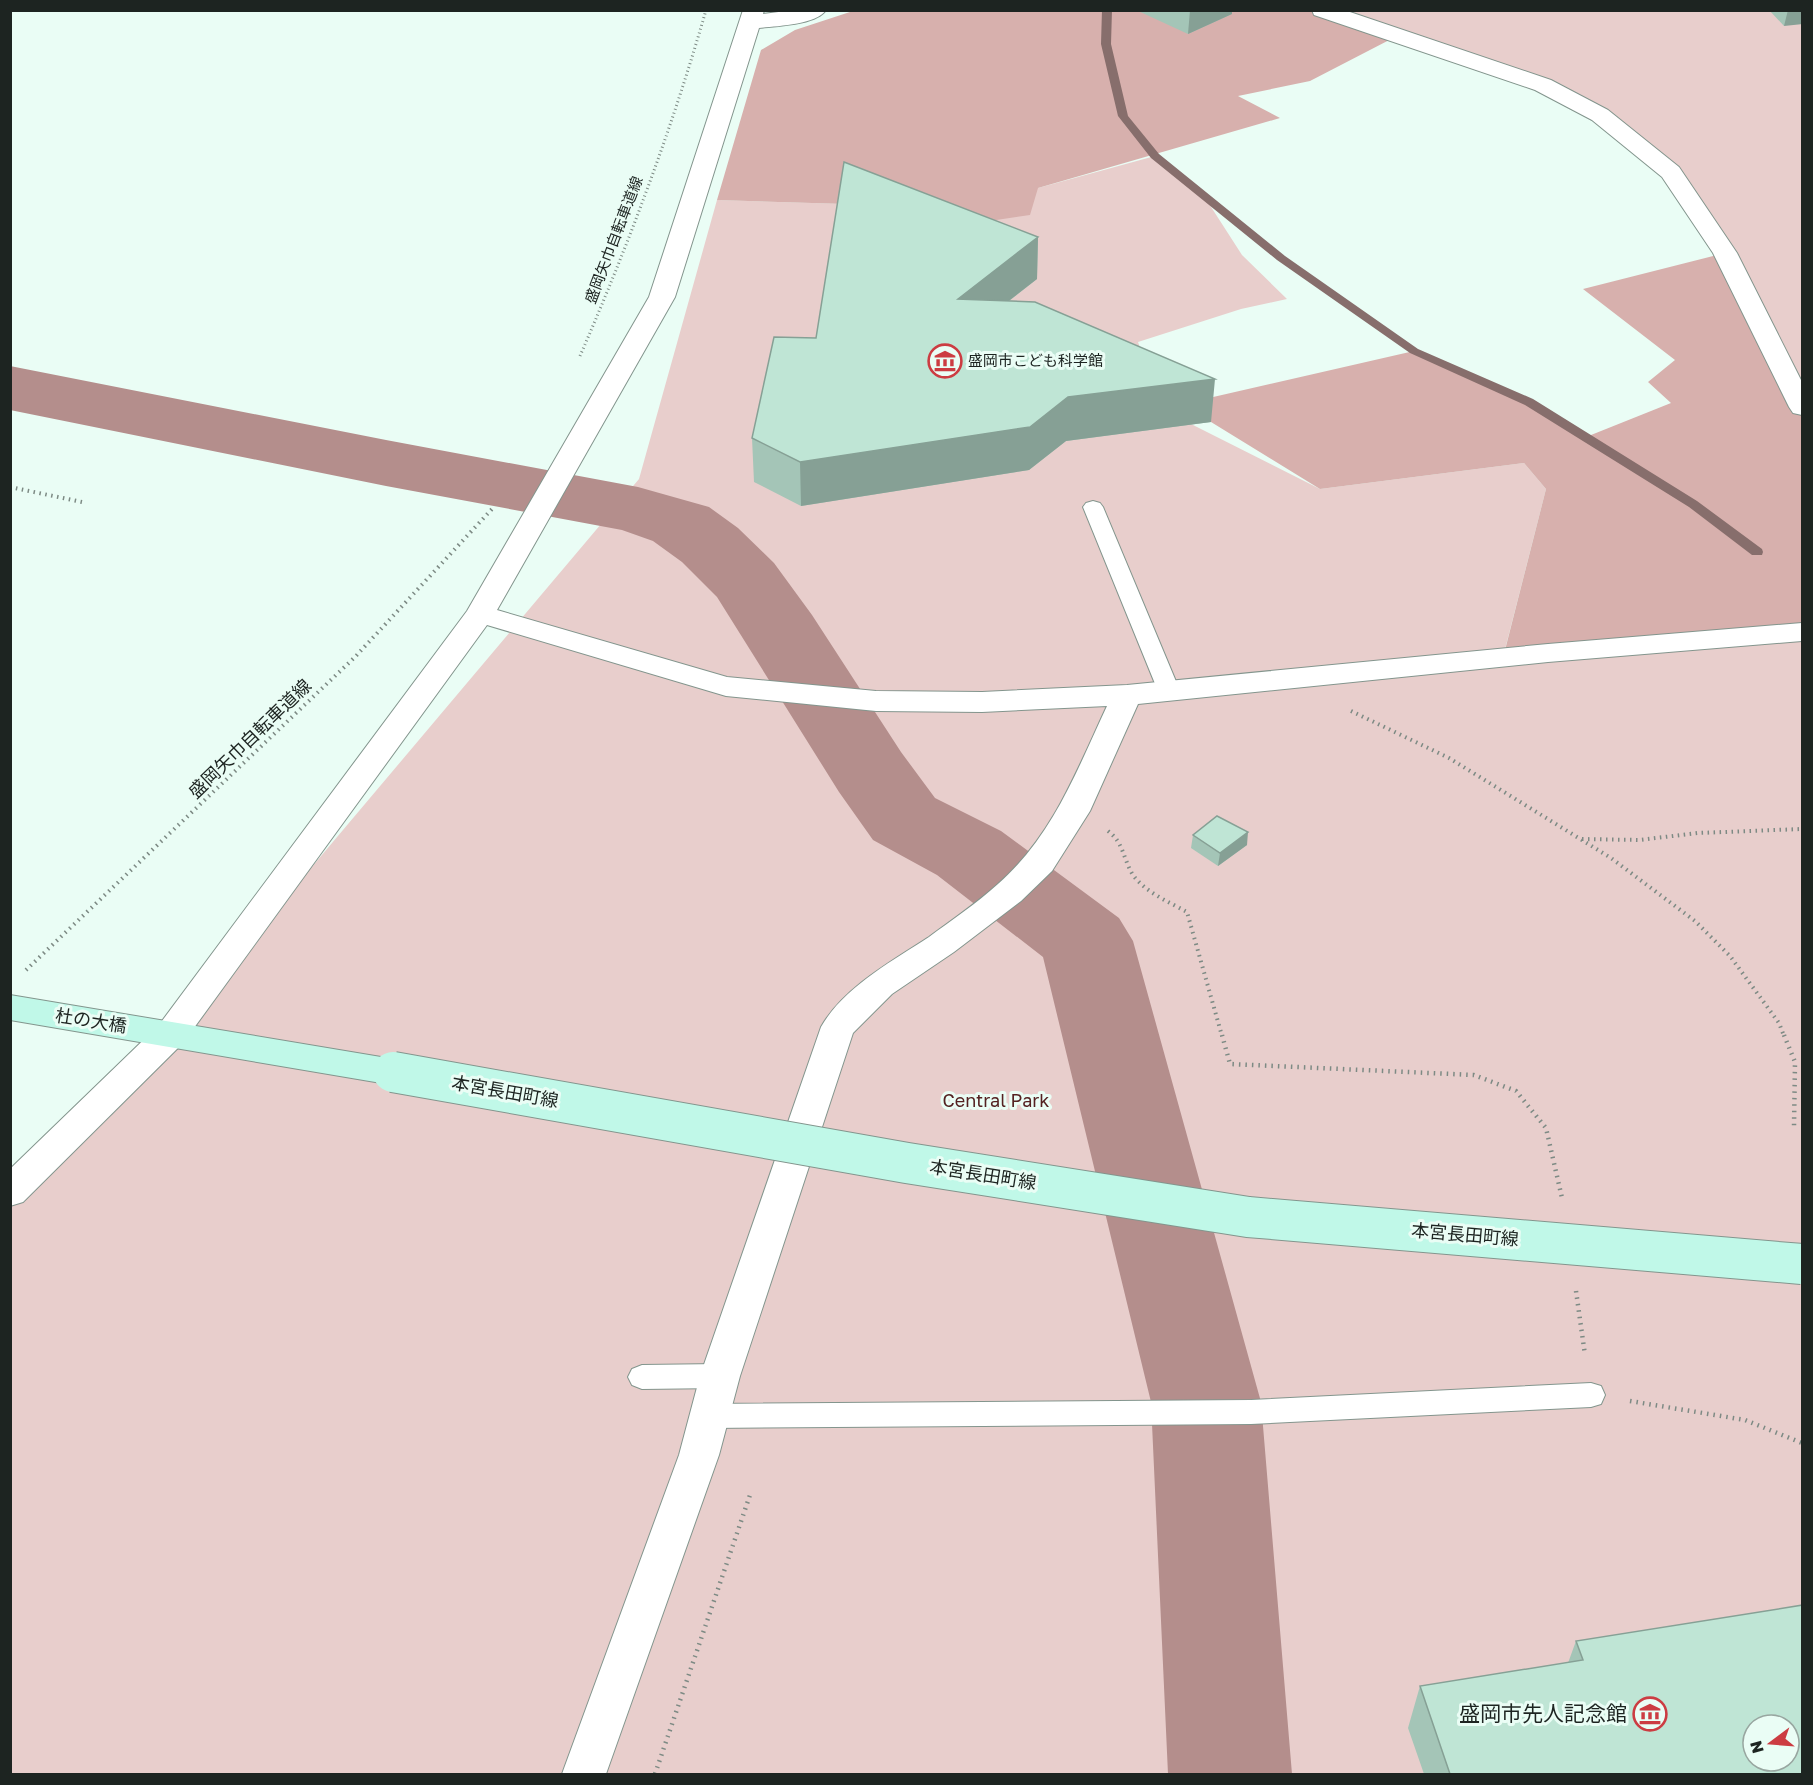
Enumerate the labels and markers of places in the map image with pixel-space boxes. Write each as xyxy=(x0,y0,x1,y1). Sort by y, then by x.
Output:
museum icon: 盛岡市こども科学館 xyxy=(927,343,963,379)
place label: 盛岡市こども科学館 xyxy=(968,351,1103,369)
museum icon: 盛岡市先人記念館 xyxy=(1632,1696,1668,1732)
place label: 盛岡市先人記念館 xyxy=(1459,1700,1627,1726)

